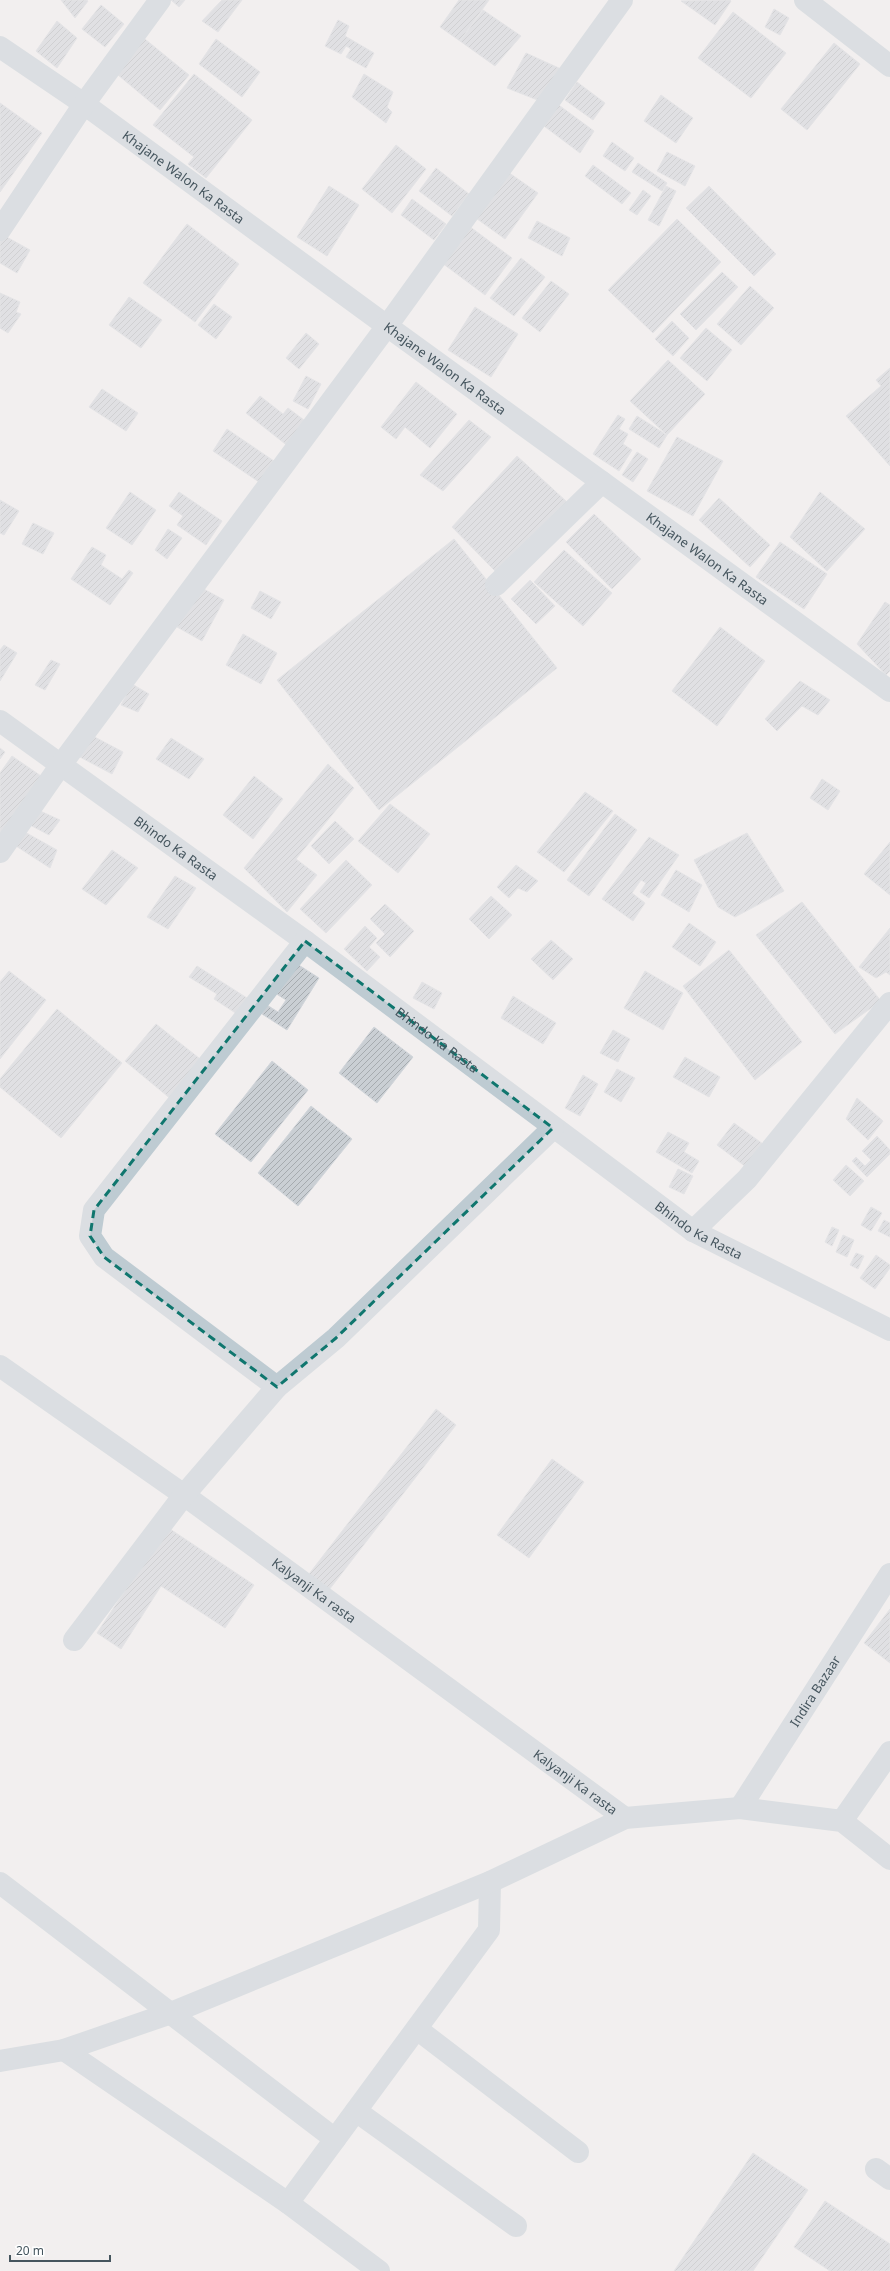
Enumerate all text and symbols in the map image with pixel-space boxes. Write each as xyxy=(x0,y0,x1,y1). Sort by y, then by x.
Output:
street label: Khajane Walon Ka Rasta xyxy=(119,126,248,228)
street label: Khajane Walon Ka Rasta xyxy=(380,318,510,419)
street label: Khajane Walon Ka Rasta xyxy=(643,508,772,609)
street label: Bhindo Ka Rasta xyxy=(130,812,222,884)
street label: Bhindo Ka Rasta xyxy=(392,1003,482,1077)
street label: Bhindo Ka Rasta xyxy=(651,1197,746,1263)
street label: Kalyanji Ka rasta xyxy=(268,1553,360,1627)
street label: Indira Bazaar xyxy=(785,1651,845,1730)
street label: Kalyanji Ka rasta xyxy=(530,1745,621,1819)
scale bar xyxy=(10,2237,110,2263)
text: 20 m xyxy=(16,2242,44,2259)

